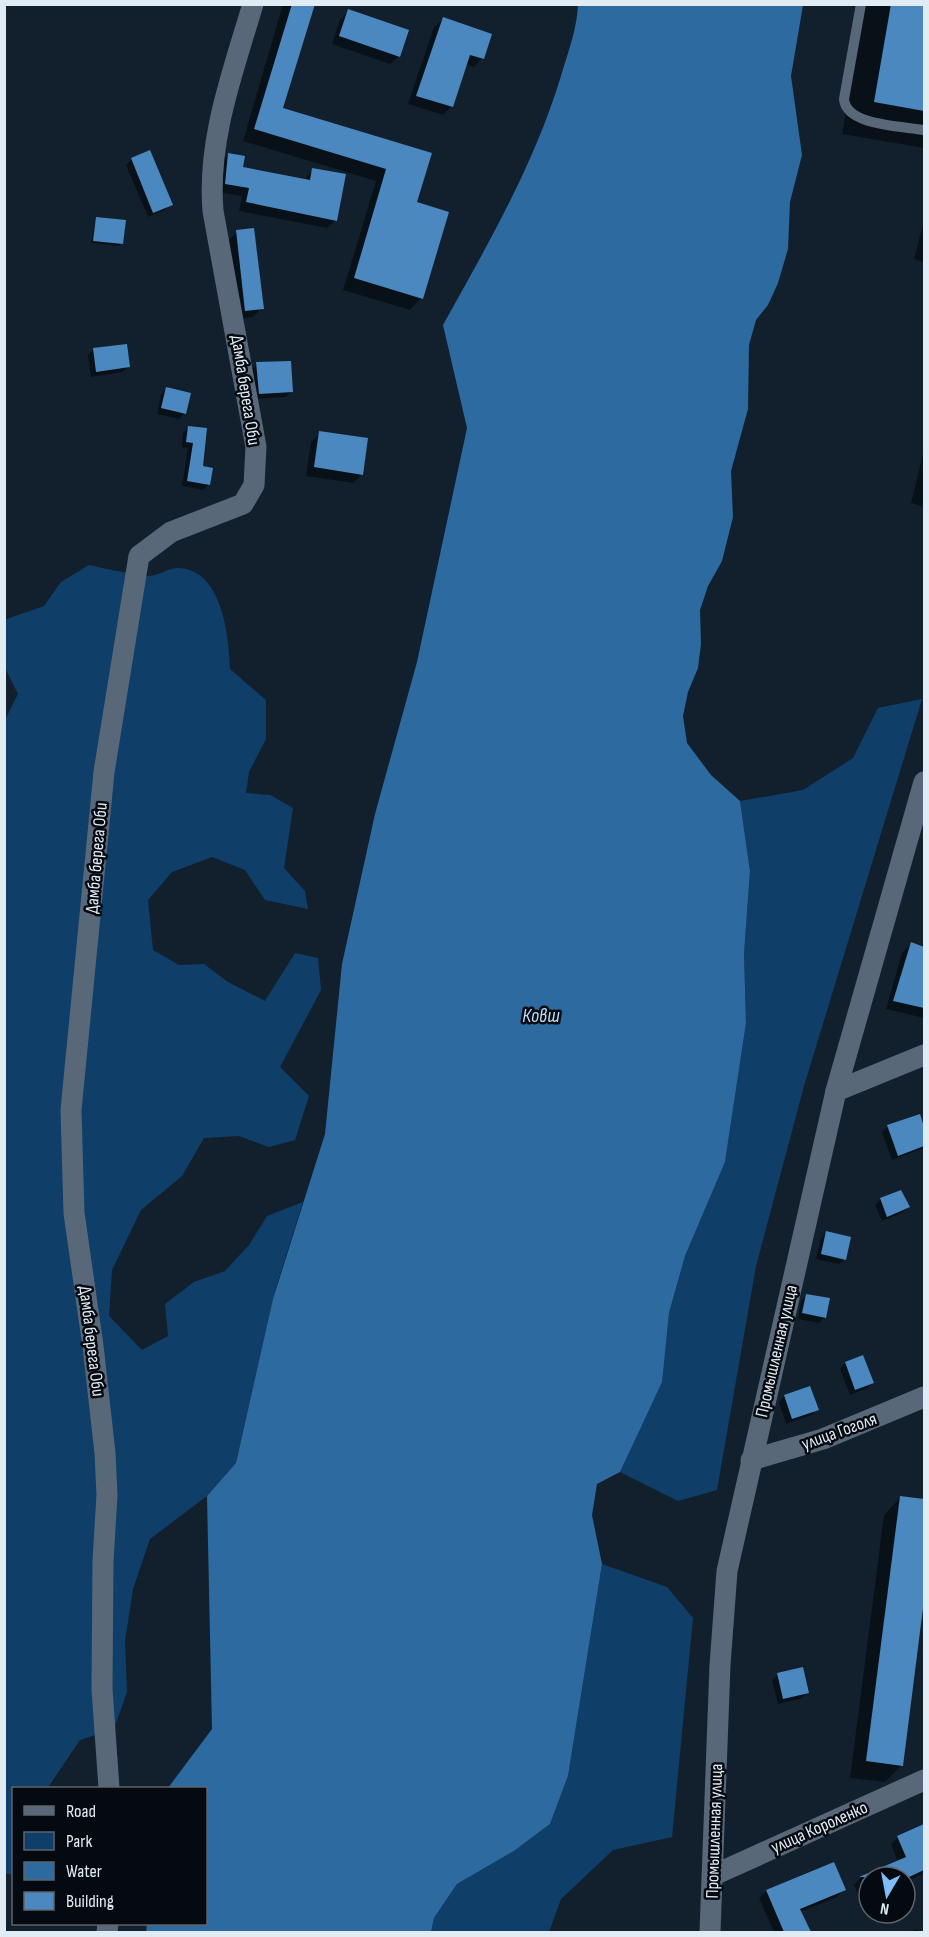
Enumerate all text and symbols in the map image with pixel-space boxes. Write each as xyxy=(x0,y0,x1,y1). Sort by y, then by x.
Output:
street label: Дамба берега Оби xyxy=(226,333,265,447)
street label: Дамба берега Оби xyxy=(81,802,112,914)
water label: Ковш xyxy=(522,1004,560,1028)
street label: Промышленная улица xyxy=(751,1283,802,1419)
street label: Дамба берега Оби xyxy=(74,1285,109,1398)
street label: улица Гоголя xyxy=(799,1408,880,1455)
street label: Промышленная улица xyxy=(702,1763,727,1899)
legend xyxy=(12,1787,207,1925)
street label: улица Короленко xyxy=(768,1797,871,1858)
text: Road xyxy=(66,1801,96,1822)
text: Park xyxy=(66,1831,92,1852)
text: Water xyxy=(66,1861,102,1882)
north arrow xyxy=(857,1865,917,1925)
text: Building xyxy=(66,1891,114,1912)
text: N xyxy=(879,1898,891,1918)

